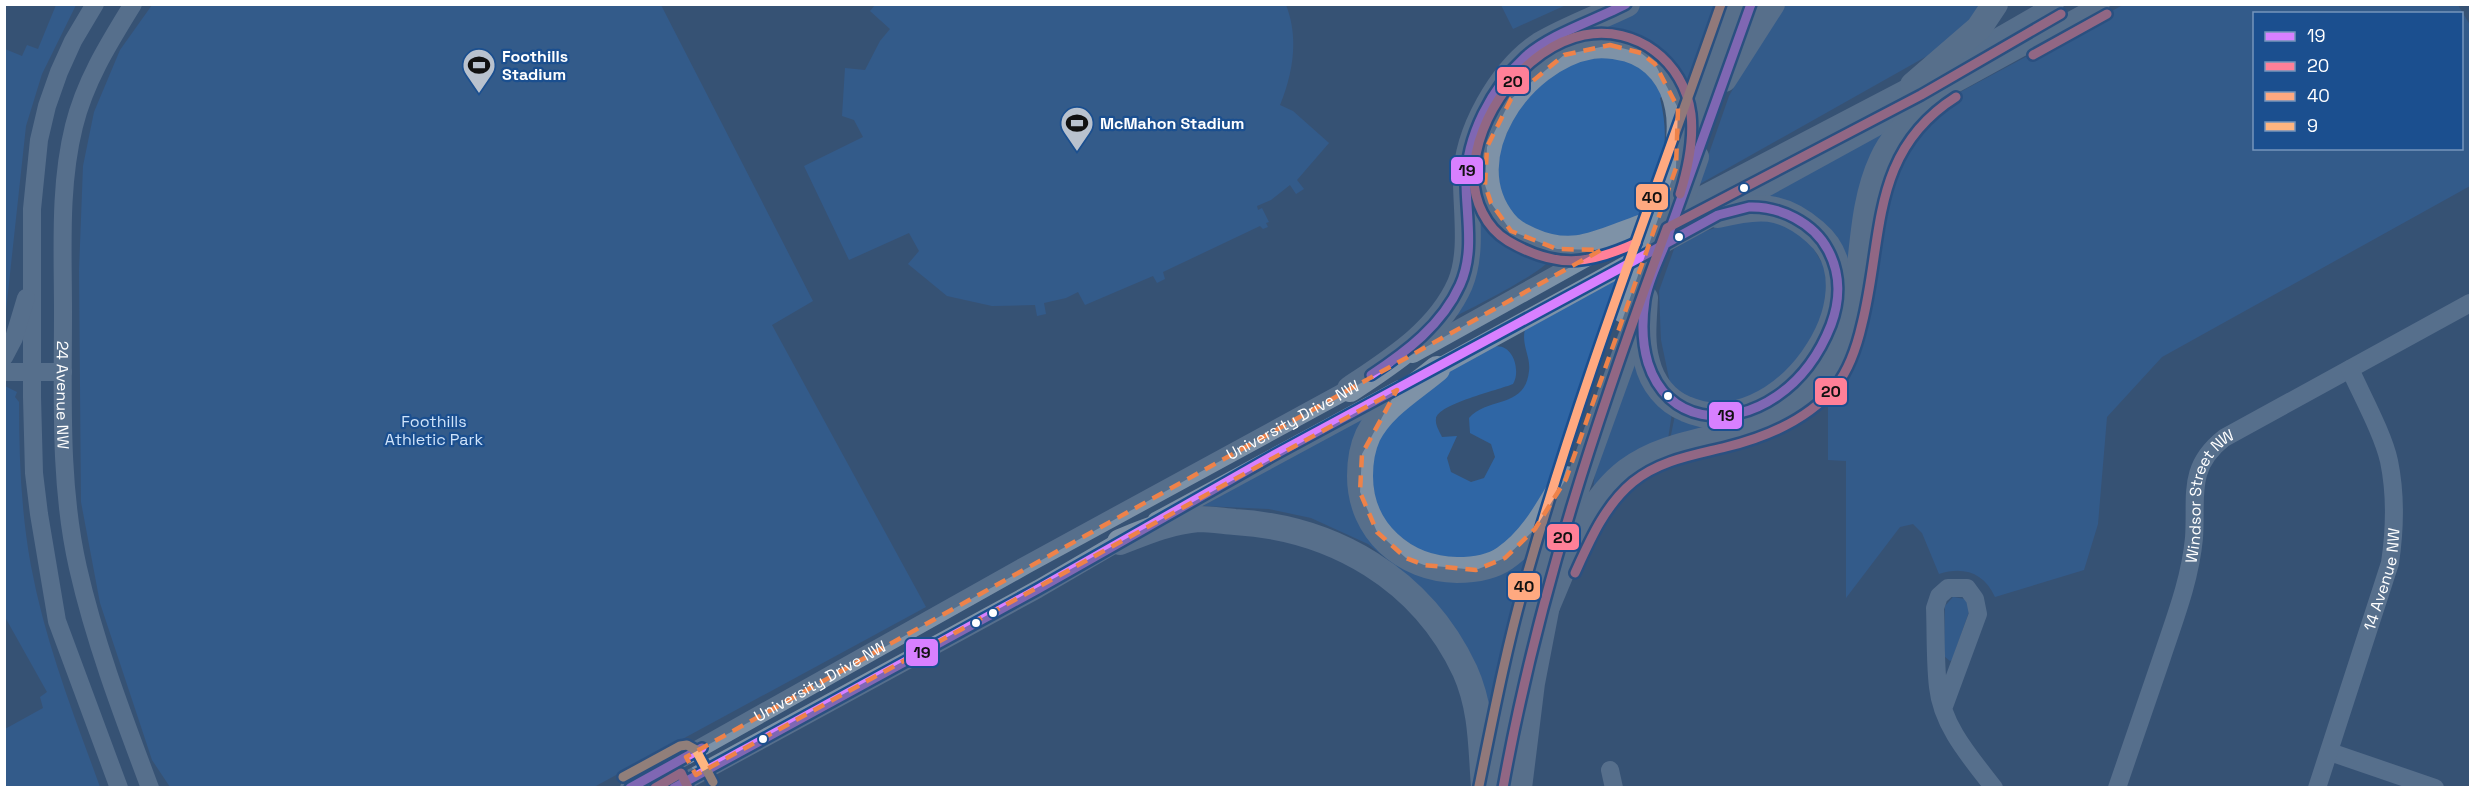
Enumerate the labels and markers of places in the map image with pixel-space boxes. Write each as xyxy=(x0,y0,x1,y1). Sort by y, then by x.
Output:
place label: Foothills Stadium xyxy=(502,46,568,85)
sports icon: Foothills Stadium xyxy=(461,47,497,94)
sports icon: McMahon Stadium xyxy=(1059,105,1095,152)
place label: McMahon Stadium xyxy=(1100,113,1244,134)
unlabelled marker xyxy=(1738,182,1750,194)
unlabelled marker xyxy=(1673,231,1685,243)
unlabelled marker xyxy=(1662,390,1674,402)
unlabelled marker xyxy=(987,607,999,619)
unlabelled marker xyxy=(970,617,982,629)
unlabelled marker xyxy=(757,733,769,745)

